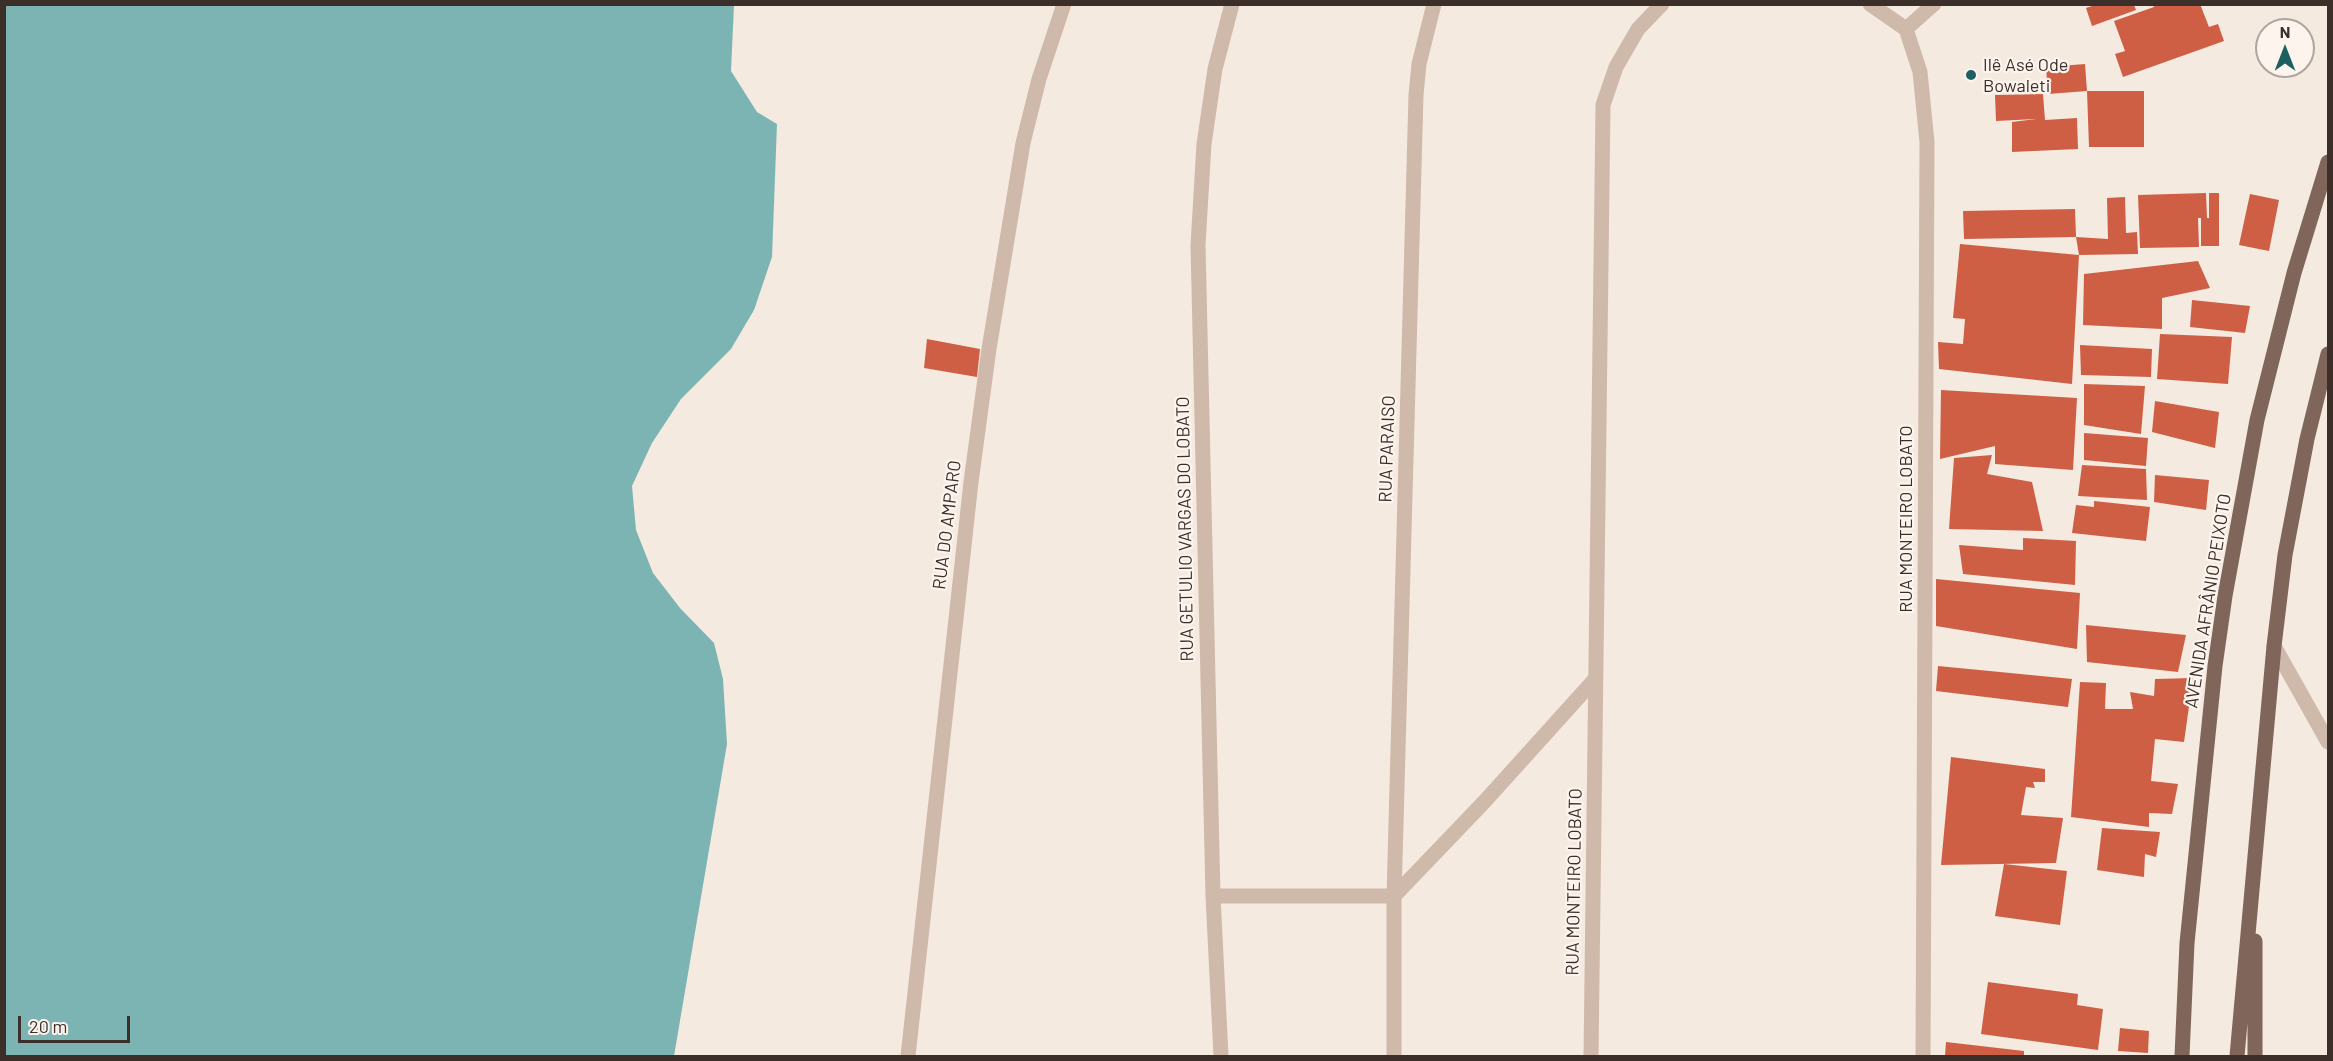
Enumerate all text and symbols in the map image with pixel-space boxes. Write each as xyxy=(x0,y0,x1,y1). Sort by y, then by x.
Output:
north arrow xyxy=(2255,18,2315,78)
text: N xyxy=(2280,22,2290,41)
place label: Ilê Asé Ode Bowaleti xyxy=(1983,54,2068,97)
marker: Ilê Asé Ode Bowaleti xyxy=(1964,68,1978,82)
street label: RUA PARAISO xyxy=(1374,395,1400,503)
street label: RUA GETULIO VARGAS DO LOBATO xyxy=(1172,396,1198,662)
street label: RUA MONTEIRO LOBATO xyxy=(1895,425,1917,613)
street label: RUA DO AMPARO xyxy=(928,459,966,591)
street label: AVENIDA AFRÂNIO PEIXOTO xyxy=(2180,492,2236,710)
street label: RUA MONTEIRO LOBATO xyxy=(1562,788,1586,976)
scale bar xyxy=(21,1004,134,1042)
text: 20 m xyxy=(29,1015,67,1037)

